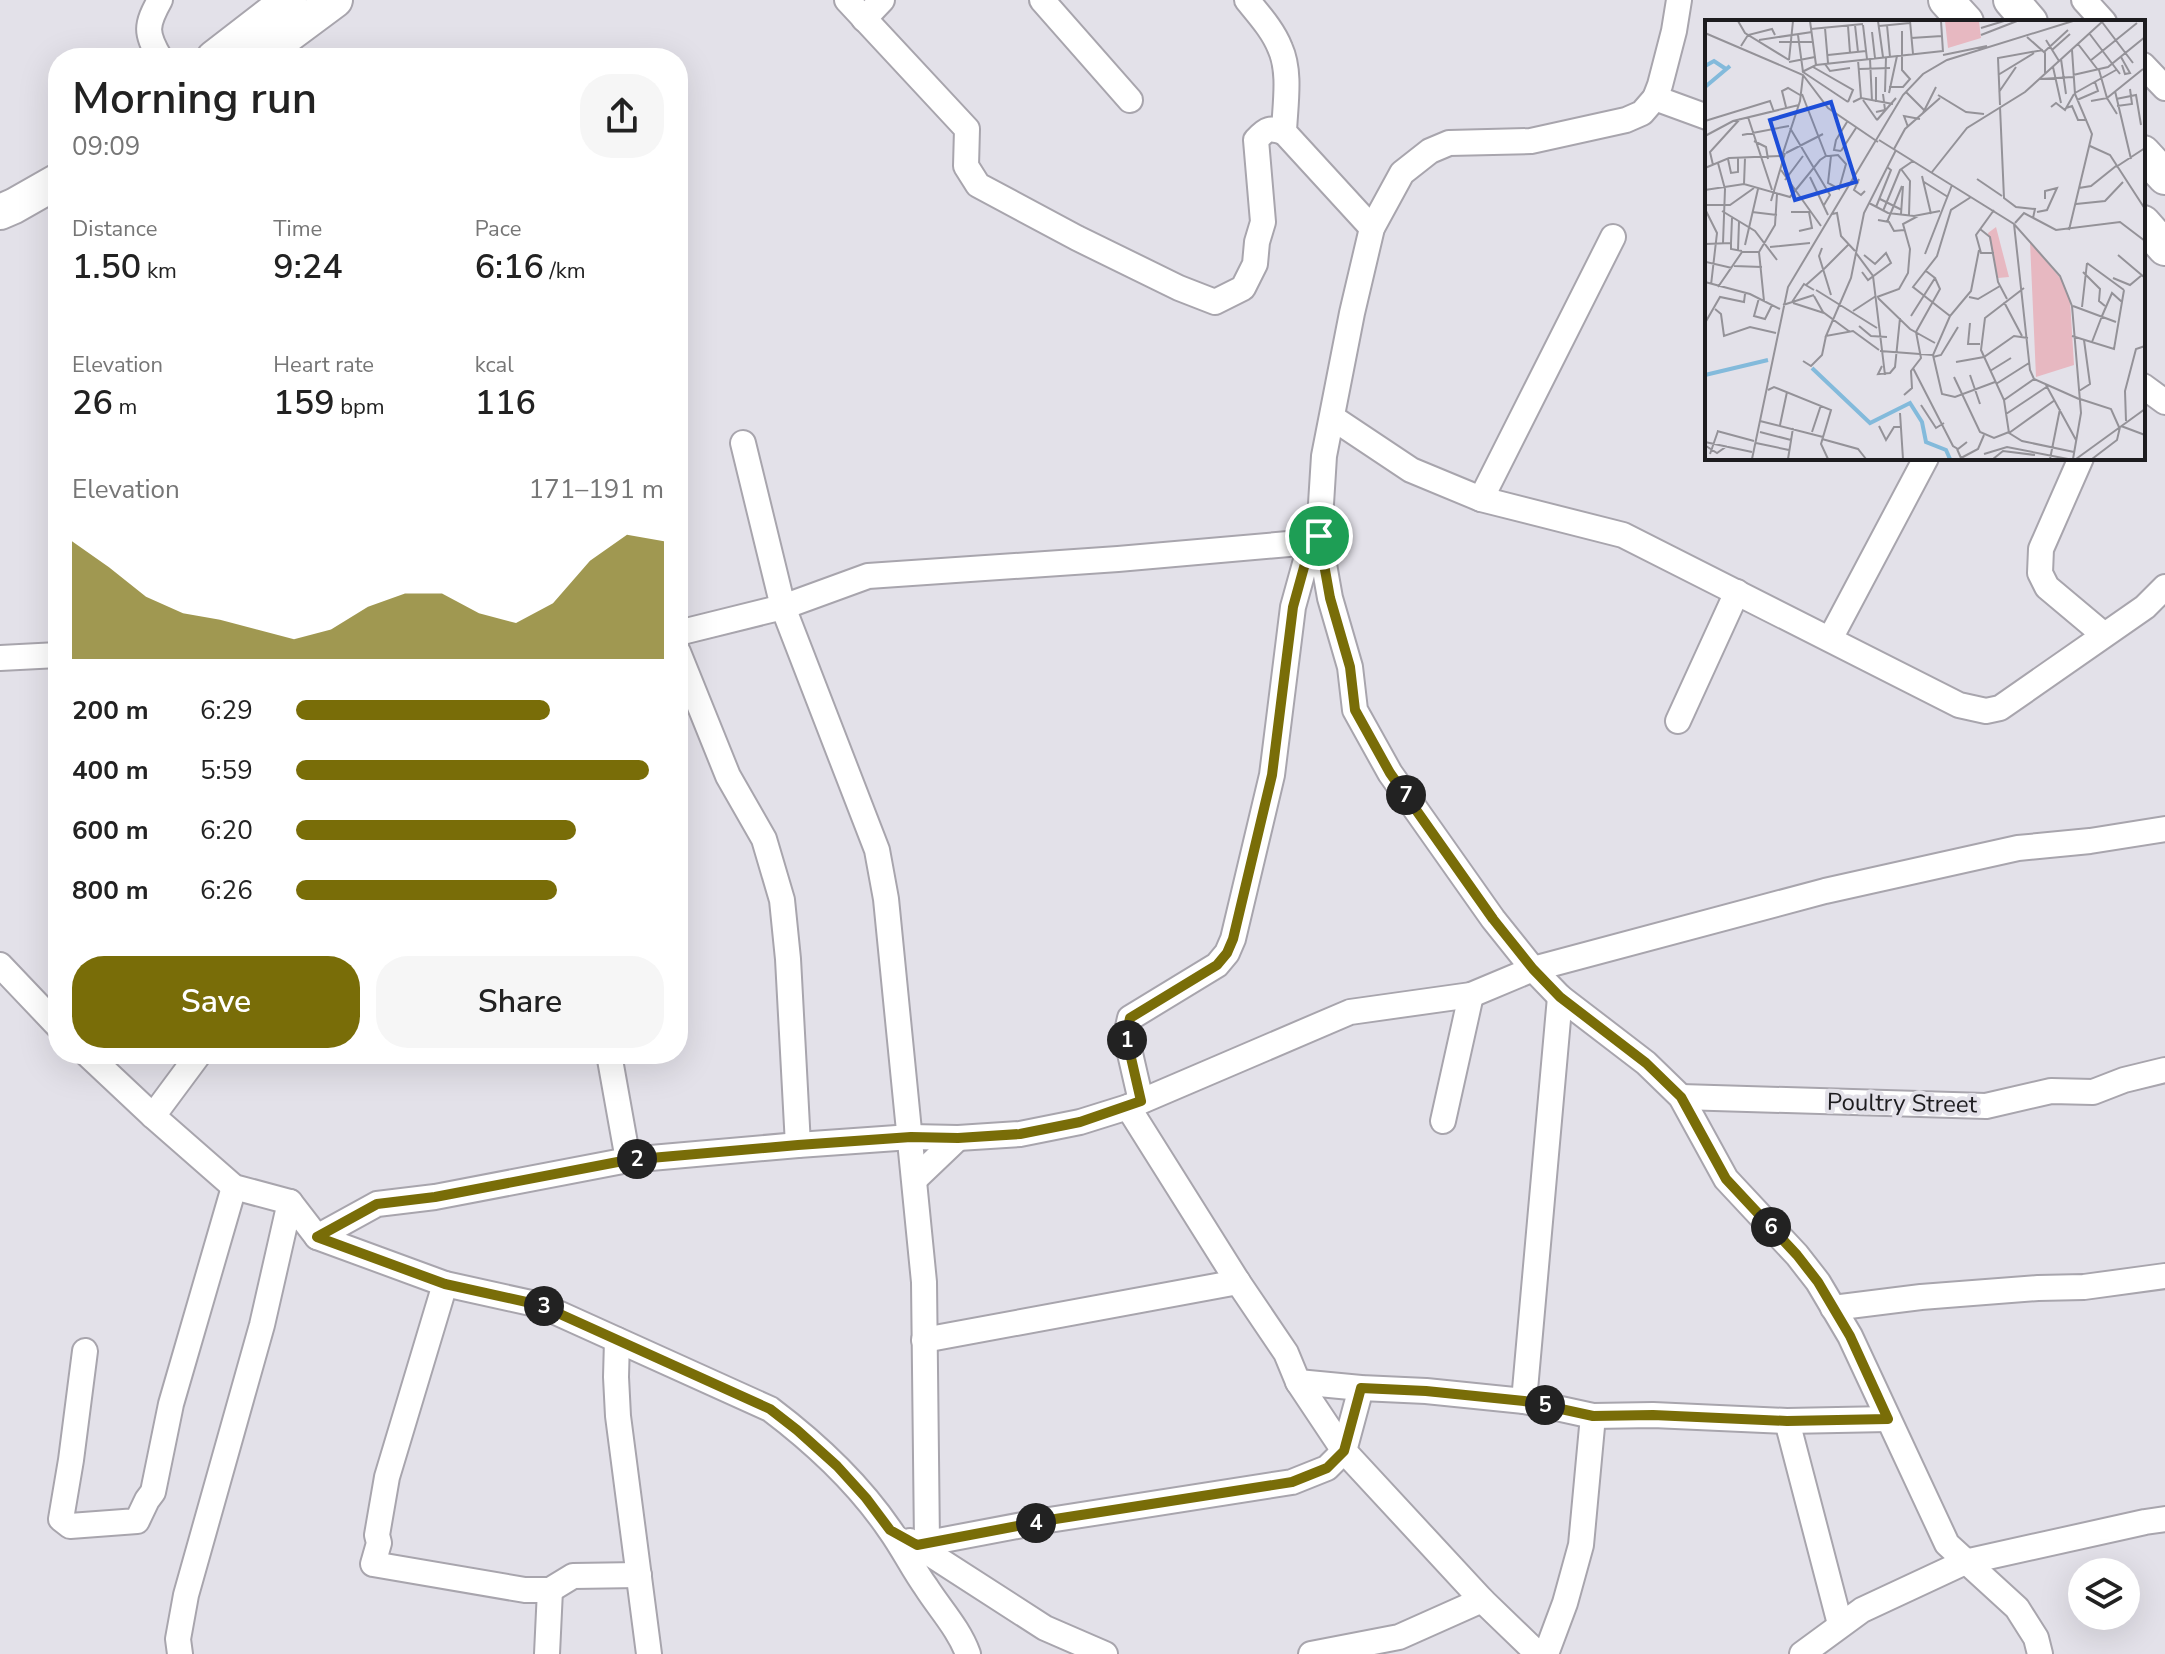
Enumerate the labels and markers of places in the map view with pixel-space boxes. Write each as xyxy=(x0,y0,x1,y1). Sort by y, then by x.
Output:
pin xyxy=(1285,502,1353,570)
pin: 7 xyxy=(1386,775,1426,815)
pin: 1 xyxy=(1107,1020,1147,1060)
pin: 2 xyxy=(617,1139,657,1179)
pin: 6 xyxy=(1751,1207,1791,1247)
pin: 3 xyxy=(524,1286,564,1326)
pin: 5 xyxy=(1525,1385,1565,1425)
pin: 4 xyxy=(1016,1503,1056,1543)

